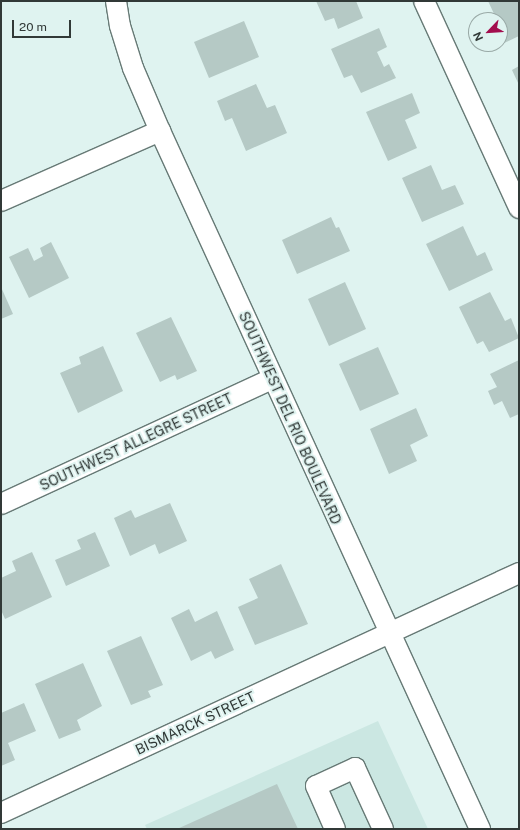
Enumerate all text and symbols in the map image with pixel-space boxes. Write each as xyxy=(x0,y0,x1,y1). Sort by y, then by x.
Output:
scale bar xyxy=(14,12,73,38)
north arrow xyxy=(468,12,508,52)
text: 20 m xyxy=(19,20,47,34)
text: N xyxy=(471,30,485,43)
street label: SOUTHWEST DEL RIO BOULEVARD xyxy=(235,309,345,527)
street label: SOUTHWEST ALLEGRE STREET xyxy=(37,390,235,494)
street label: BISMARCK STREET xyxy=(133,688,257,758)

